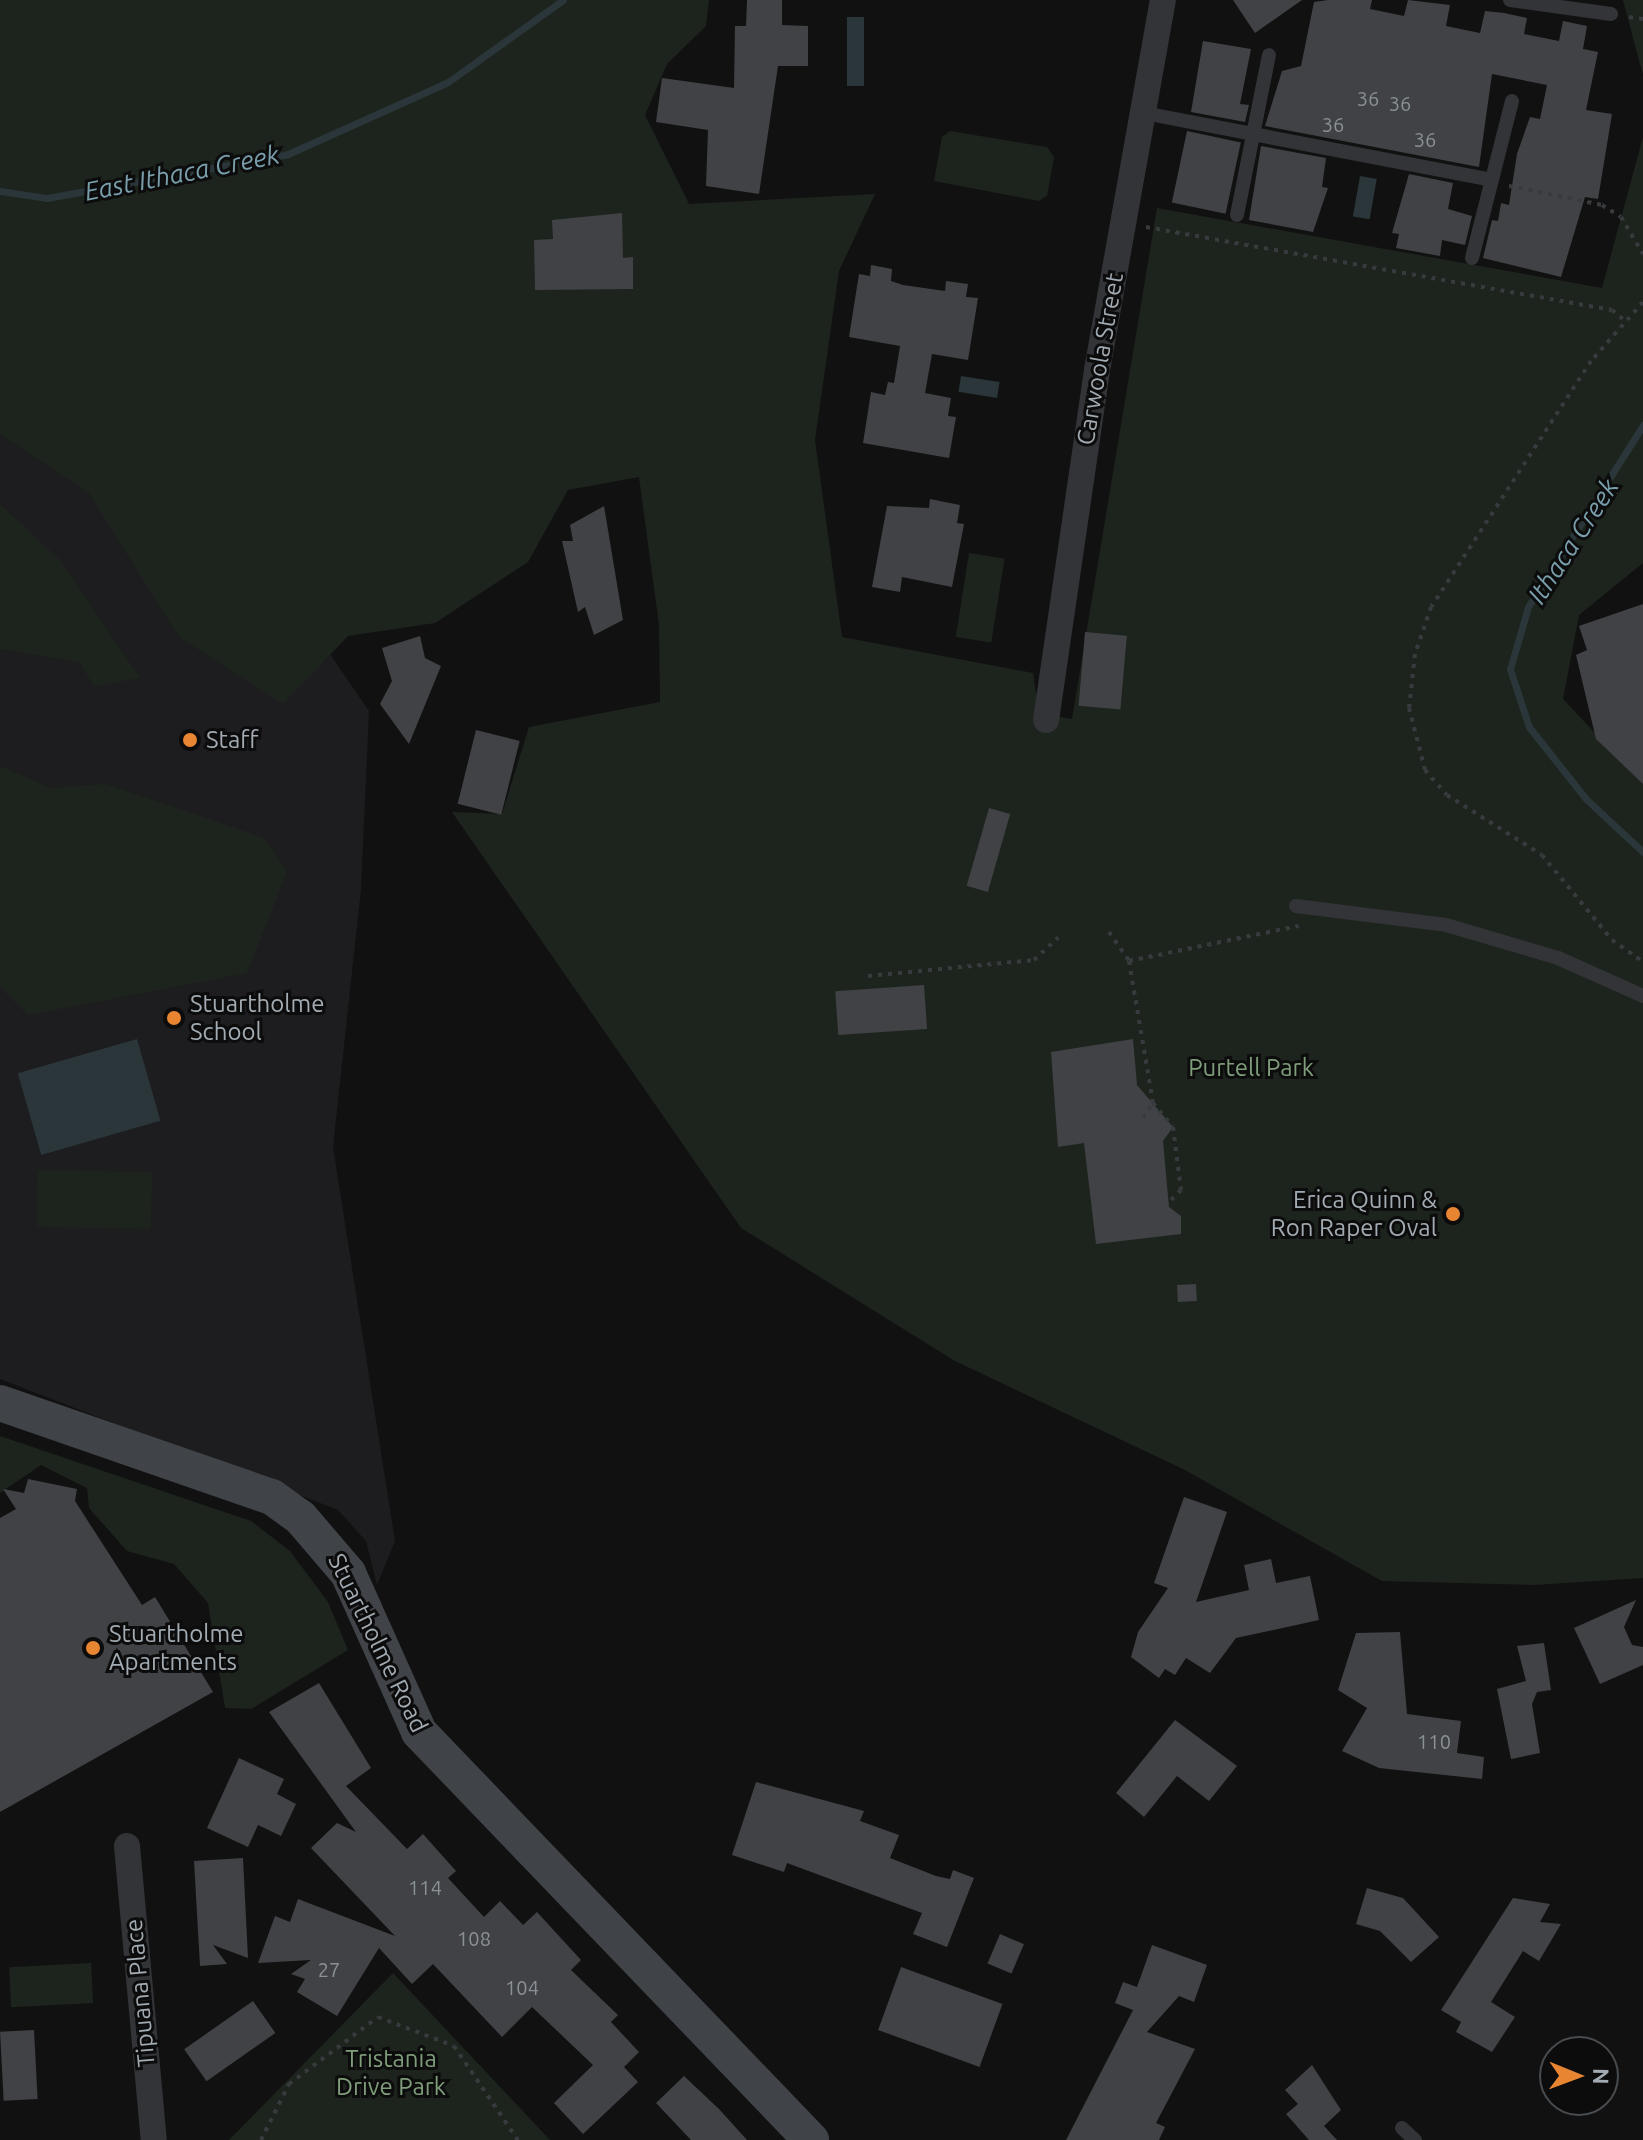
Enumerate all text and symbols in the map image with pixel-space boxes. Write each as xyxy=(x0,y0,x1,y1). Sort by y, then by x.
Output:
house number: 36 xyxy=(1357,86,1379,110)
house number: 36 xyxy=(1389,91,1411,115)
house number: 36 xyxy=(1322,112,1344,136)
house number: 36 xyxy=(1414,127,1436,151)
water label: East Ithaca Creek xyxy=(82,139,282,207)
street label: Carwoola Street xyxy=(1071,271,1129,447)
water label: Ithaca Creek xyxy=(1521,473,1625,609)
place label: Staff xyxy=(206,726,259,754)
marker: Staff xyxy=(181,731,199,749)
place label: Stuartholme School xyxy=(190,990,325,1046)
marker: Stuartholme School xyxy=(165,1009,183,1027)
park label: Purtell Park xyxy=(1188,1054,1314,1082)
place label: Erica Quinn & Ron Raper Oval xyxy=(1271,1186,1437,1242)
marker: Erica Quinn & Ron Raper Oval xyxy=(1444,1205,1462,1223)
street label: Stuartholme Road xyxy=(322,1549,434,1737)
place label: Stuartholme Apartments xyxy=(109,1620,244,1676)
marker: Stuartholme Apartments xyxy=(84,1639,102,1657)
house number: 110 xyxy=(1417,1729,1451,1753)
house number: 114 xyxy=(408,1875,442,1899)
street label: Tipuana Place xyxy=(119,1918,161,2068)
house number: 108 xyxy=(457,1926,491,1950)
house number: 27 xyxy=(318,1957,340,1981)
house number: 104 xyxy=(505,1975,539,1999)
north arrow xyxy=(1539,2036,1619,2116)
park label: Tristania Drive Park xyxy=(336,2045,446,2101)
text: N xyxy=(1589,2068,1614,2085)

